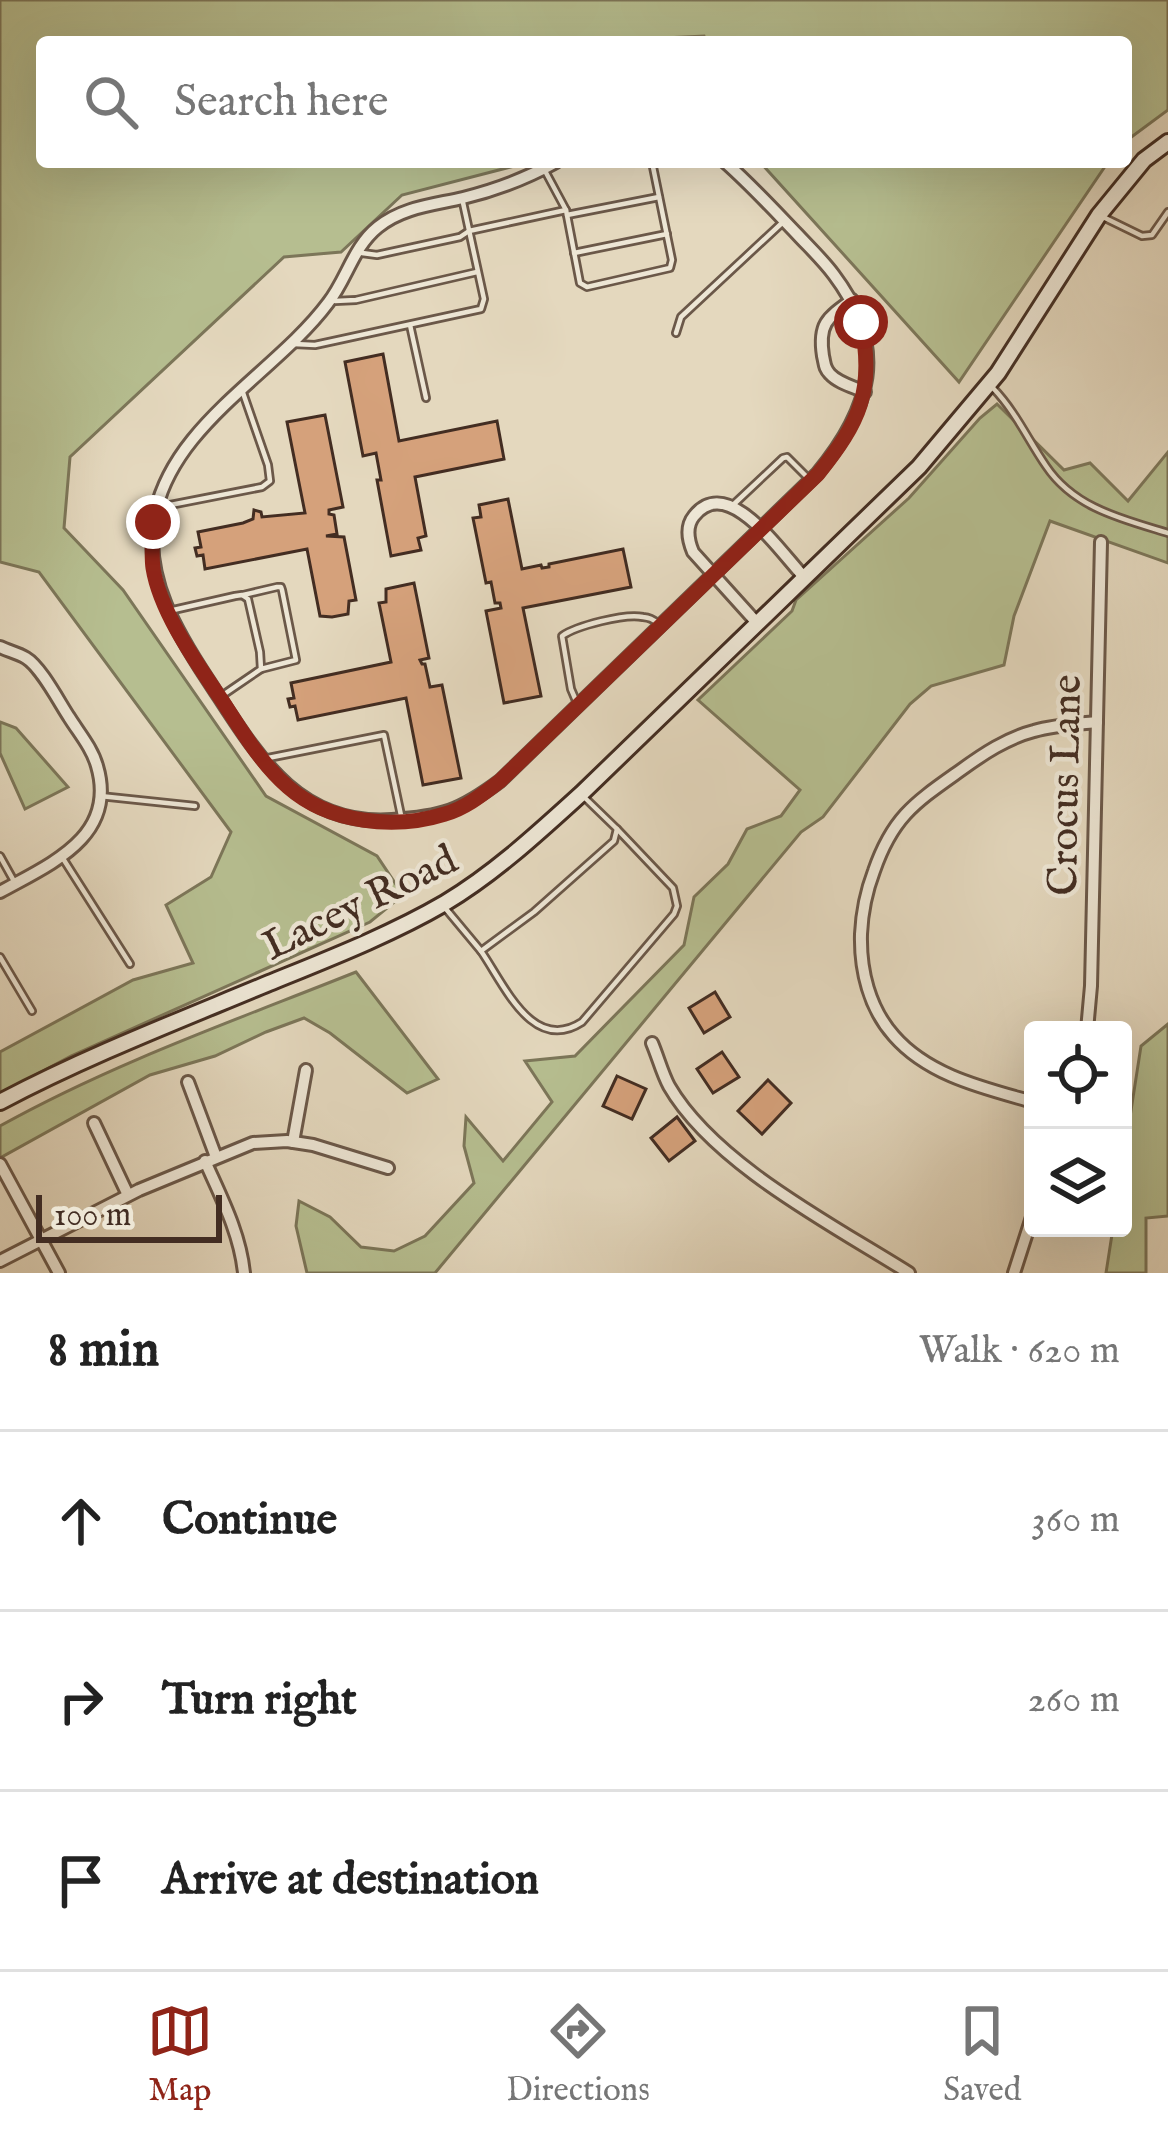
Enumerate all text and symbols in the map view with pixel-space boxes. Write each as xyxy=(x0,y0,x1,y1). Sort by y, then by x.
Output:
search box xyxy=(36,36,1132,168)
icon: search xyxy=(78,69,144,135)
text: Search here xyxy=(174,74,388,131)
route start xyxy=(834,295,888,349)
route end xyxy=(126,495,180,549)
street label: Crocus Lane xyxy=(1038,674,1095,896)
street label: Lacey Road xyxy=(255,834,467,974)
map controls xyxy=(1024,1021,1132,1237)
button: locate xyxy=(1024,1021,1132,1129)
button: layers xyxy=(1024,1129,1132,1237)
scale bar xyxy=(36,1189,222,1242)
text: 100 m xyxy=(54,1195,131,1237)
text: 8 min xyxy=(48,1319,159,1384)
text: Walk · 620 m xyxy=(919,1327,1120,1376)
icon: ahead xyxy=(48,1488,114,1554)
text: Continue xyxy=(162,1492,337,1549)
text: 360 m xyxy=(1031,1496,1120,1545)
icon: right xyxy=(48,1668,114,1734)
text: Turn right xyxy=(162,1672,357,1729)
text: 260 m xyxy=(1027,1676,1120,1725)
icon: arrive xyxy=(48,1848,114,1914)
text: Arrive at destination xyxy=(162,1852,539,1909)
tab: Map xyxy=(147,1998,213,2112)
tab: Directions xyxy=(506,1998,650,2112)
tab: Saved xyxy=(943,1998,1021,2112)

